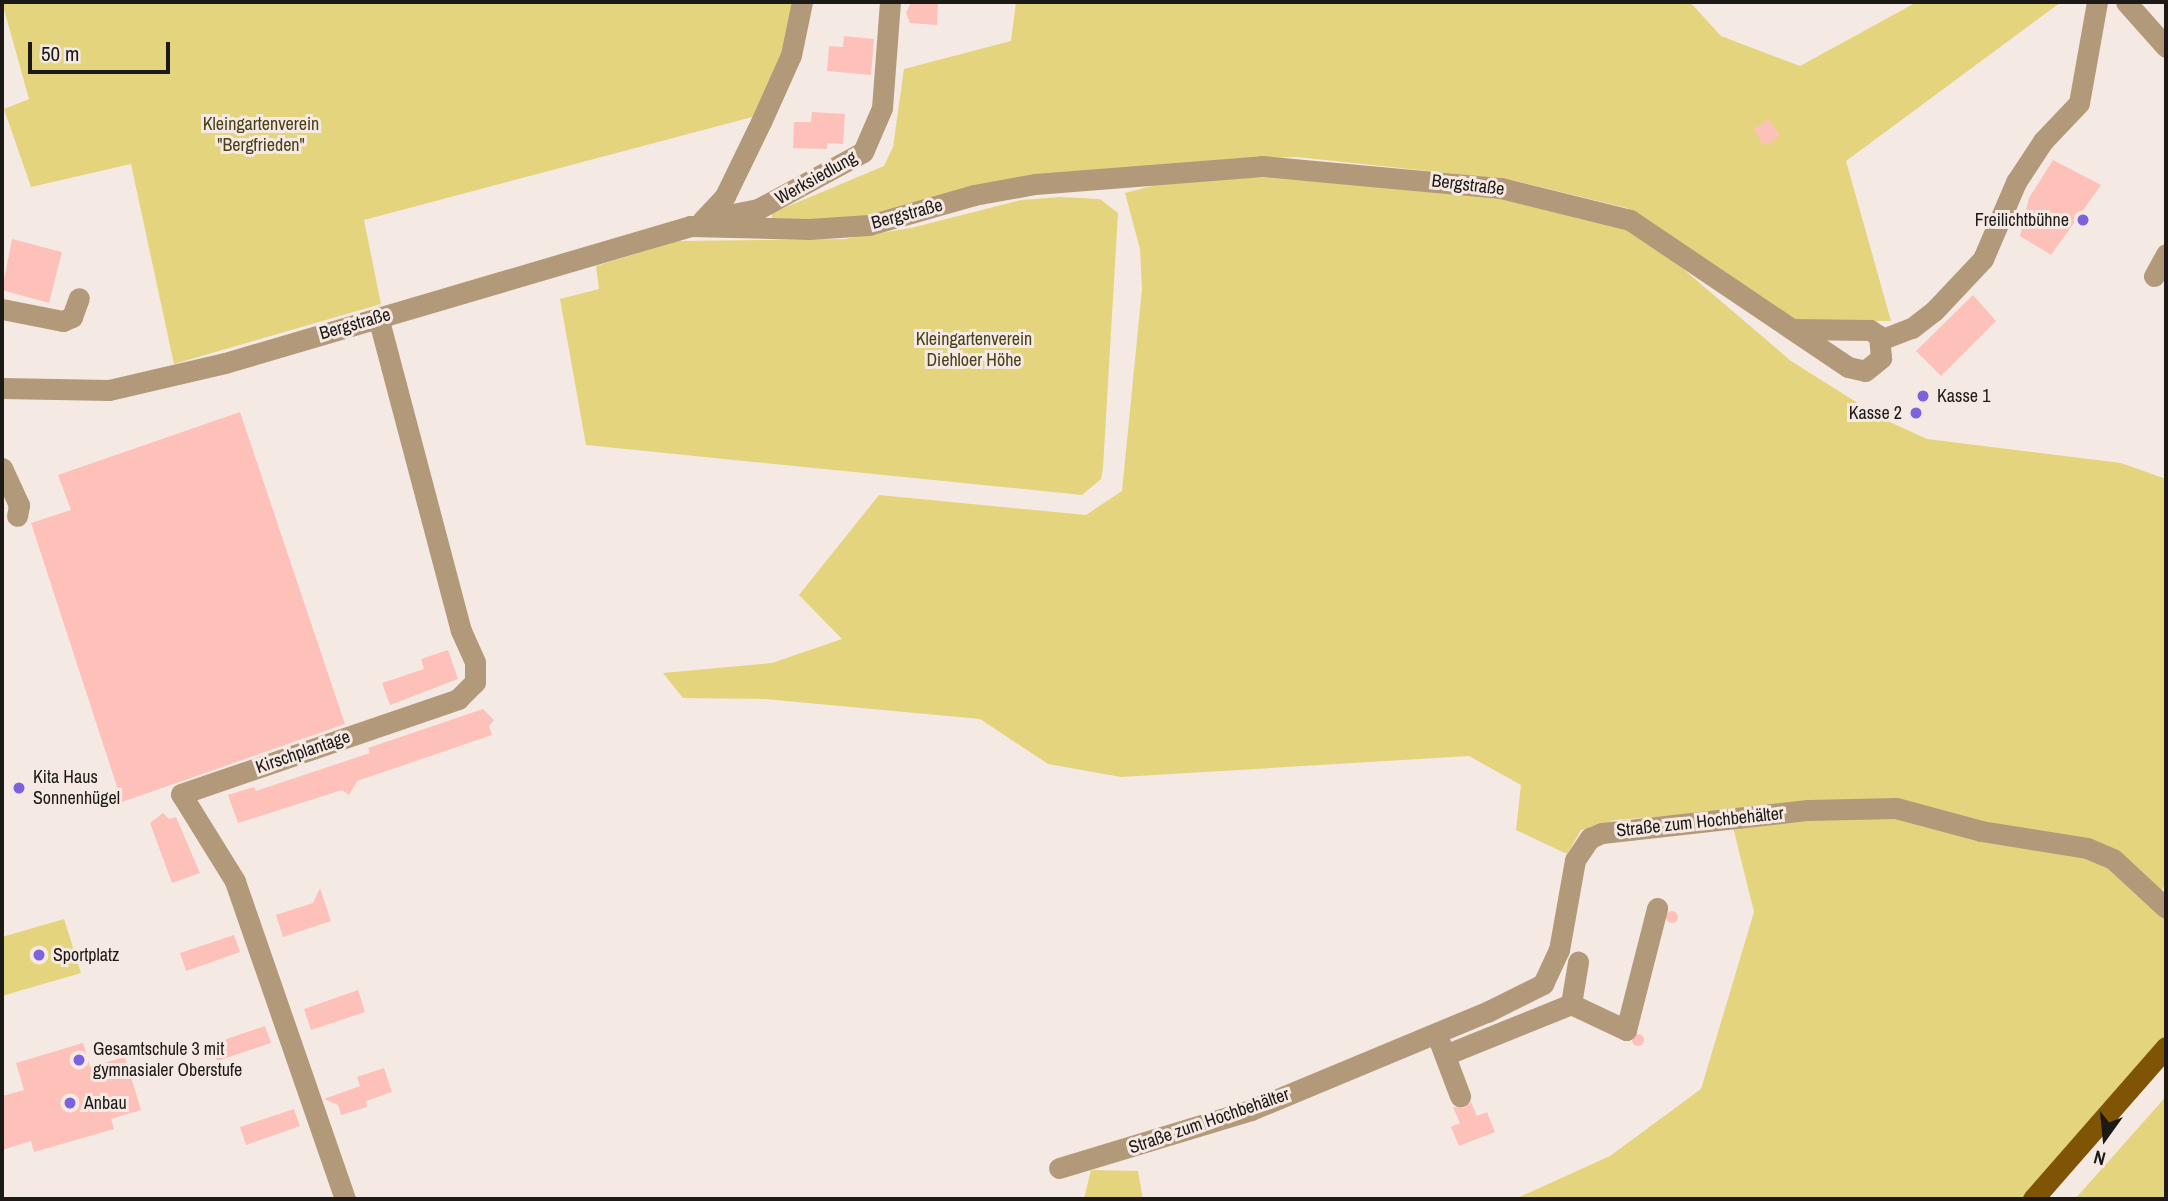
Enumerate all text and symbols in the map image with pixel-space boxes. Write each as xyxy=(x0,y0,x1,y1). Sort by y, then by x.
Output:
scale bar xyxy=(32,28,173,72)
text: 50 m xyxy=(41,39,79,68)
park label: Kleingartenverein "Bergfrieden" xyxy=(203,114,319,156)
street label: Werksiedlung xyxy=(771,147,861,209)
street label: Bergstraße xyxy=(1430,170,1506,200)
street label: Bergstraße xyxy=(869,194,945,234)
place label: Freilichtbühne xyxy=(1975,209,2069,231)
marker: Freilichtbühne xyxy=(2075,212,2091,228)
street label: Bergstraße xyxy=(317,304,393,344)
park label: Kleingartenverein Diehloer Höhe xyxy=(916,329,1032,372)
place label: Kasse 1 xyxy=(1937,385,1990,407)
marker: Kasse 1 xyxy=(1915,388,1931,404)
place label: Kasse 2 xyxy=(1849,402,1902,424)
marker: Kasse 2 xyxy=(1908,405,1924,421)
street label: Kirschplantage xyxy=(253,726,353,778)
place label: Kita Haus Sonnenhügel xyxy=(33,767,120,810)
marker: Kita Haus Sonnenhügel xyxy=(11,780,27,796)
street label: Straße zum Hochbehälter xyxy=(1615,802,1785,842)
place label: Sportplatz xyxy=(53,944,119,966)
marker: Sportplatz xyxy=(31,947,47,963)
place label: Gesamtschule 3 mit gymnasialer Oberstufe xyxy=(93,1039,242,1082)
marker: Gesamtschule 3 mit gymnasialer Oberstufe xyxy=(71,1052,87,1068)
street label: Straße zum Hochbehälter xyxy=(1126,1083,1292,1159)
place label: Anbau xyxy=(84,1092,127,1114)
marker: Anbau xyxy=(62,1095,78,1111)
north arrow xyxy=(2070,1103,2140,1173)
text: N xyxy=(2091,1144,2108,1172)

